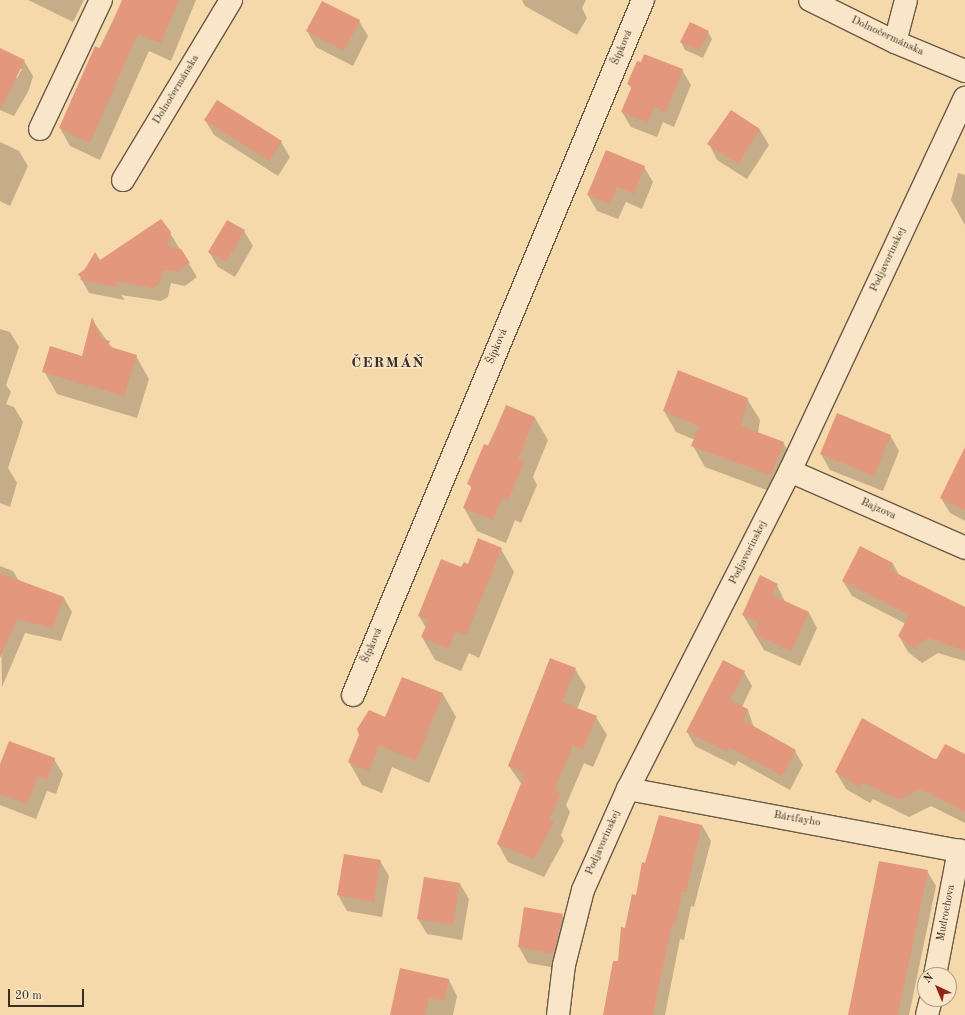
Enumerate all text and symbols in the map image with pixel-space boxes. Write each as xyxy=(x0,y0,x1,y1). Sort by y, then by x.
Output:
street label: Dolnočermánska xyxy=(849,14,925,60)
street label: Šípková xyxy=(610,28,636,68)
street label: Dolnočermánska xyxy=(151,53,203,127)
street label: Podjavorinskej xyxy=(868,226,910,294)
street label: Šípková xyxy=(485,327,511,367)
district label: ČERMÁŇ xyxy=(351,355,425,373)
street label: Bajzova xyxy=(858,496,898,524)
street label: Podjavorinskej xyxy=(727,519,771,587)
street label: Šípková xyxy=(360,626,386,666)
street label: Podjavorinskej xyxy=(584,808,624,878)
street label: Bártfayho xyxy=(772,809,822,831)
street label: Mudrochova xyxy=(935,884,959,942)
north arrow xyxy=(917,967,957,1007)
text: N xyxy=(922,972,936,986)
scale bar xyxy=(10,981,86,1007)
text: 20 m xyxy=(15,990,42,1002)

